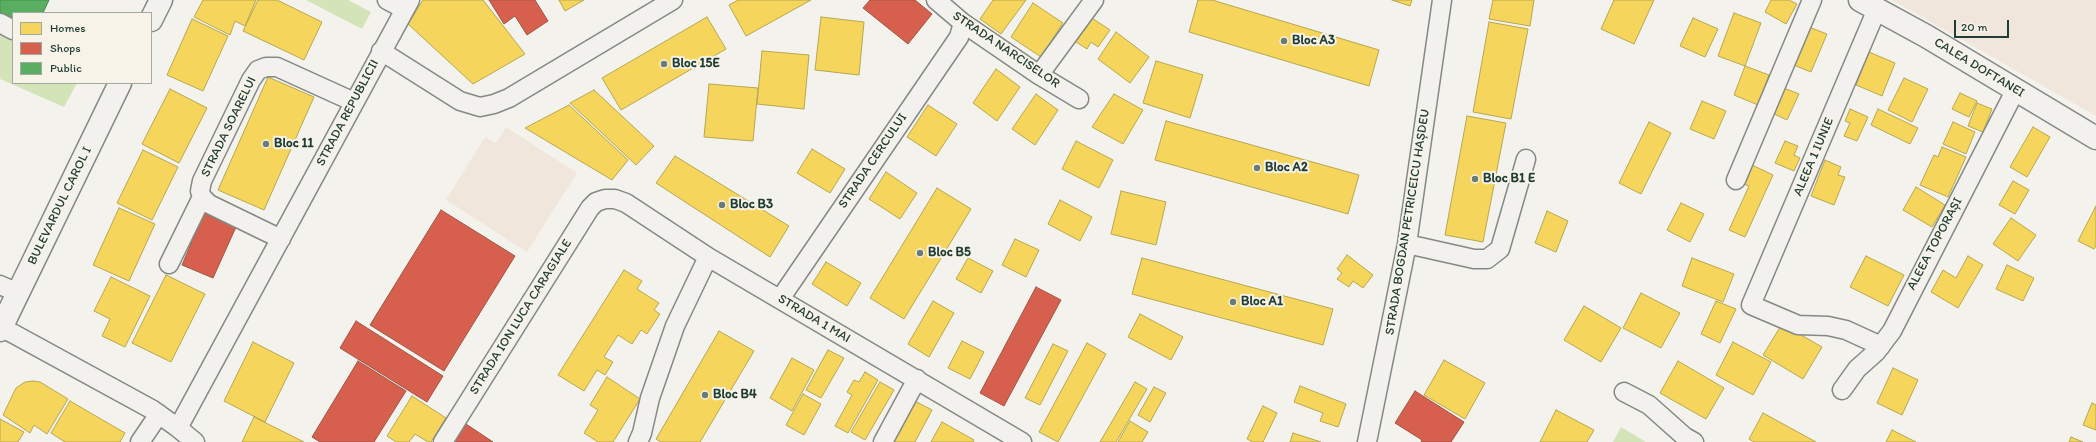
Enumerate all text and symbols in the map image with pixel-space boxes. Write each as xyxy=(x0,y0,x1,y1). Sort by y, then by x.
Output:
street label: STRADA NARCISELOR xyxy=(949,8,1063,92)
legend xyxy=(12,12,152,84)
scale bar xyxy=(1956,12,2011,38)
text: 20 m xyxy=(1961,20,1988,34)
text: Homes xyxy=(50,21,86,35)
place label: Bloc A3 xyxy=(1292,33,1335,49)
street label: CALEA DOFTANEI xyxy=(1931,35,2027,101)
marker: Bloc A3 xyxy=(1279,36,1289,46)
text: Shops xyxy=(50,41,81,55)
place label: Bloc 15E xyxy=(672,56,720,72)
street label: STRADA REPUBLICII xyxy=(313,57,383,169)
marker: Bloc 15E xyxy=(659,59,669,69)
text: Public xyxy=(50,61,82,75)
street label: STRADA SOARELUI xyxy=(198,74,260,180)
street label: STRADA BOGDAN PETRICEICU HAȘDEU xyxy=(1382,108,1434,336)
street label: STRADA CERCULUI xyxy=(835,110,911,212)
street label: ALEEA 1 IUNIE xyxy=(1790,115,1838,199)
place label: Bloc 11 xyxy=(274,136,314,152)
marker: Bloc 11 xyxy=(261,139,271,149)
street label: BULEVARDUL CAROL I xyxy=(25,144,95,268)
place label: Bloc A2 xyxy=(1265,160,1308,176)
marker: Bloc A2 xyxy=(1252,163,1262,173)
place label: Bloc B1 E xyxy=(1483,171,1535,187)
marker: Bloc B1 E xyxy=(1470,174,1480,184)
street label: ALEEA TOPORAȘI xyxy=(1904,195,1966,293)
place label: Bloc B3 xyxy=(730,197,773,213)
marker: Bloc B3 xyxy=(717,200,727,210)
street label: STRADA ION LUCA CARAGIALE xyxy=(467,236,575,398)
place label: Bloc B5 xyxy=(928,245,971,261)
marker: Bloc B5 xyxy=(915,248,925,258)
street label: STRADA 1 MAI xyxy=(775,291,853,347)
place label: Bloc A1 xyxy=(1241,294,1283,310)
marker: Bloc A1 xyxy=(1228,297,1238,307)
place label: Bloc B4 xyxy=(713,387,757,403)
marker: Bloc B4 xyxy=(700,390,710,400)

